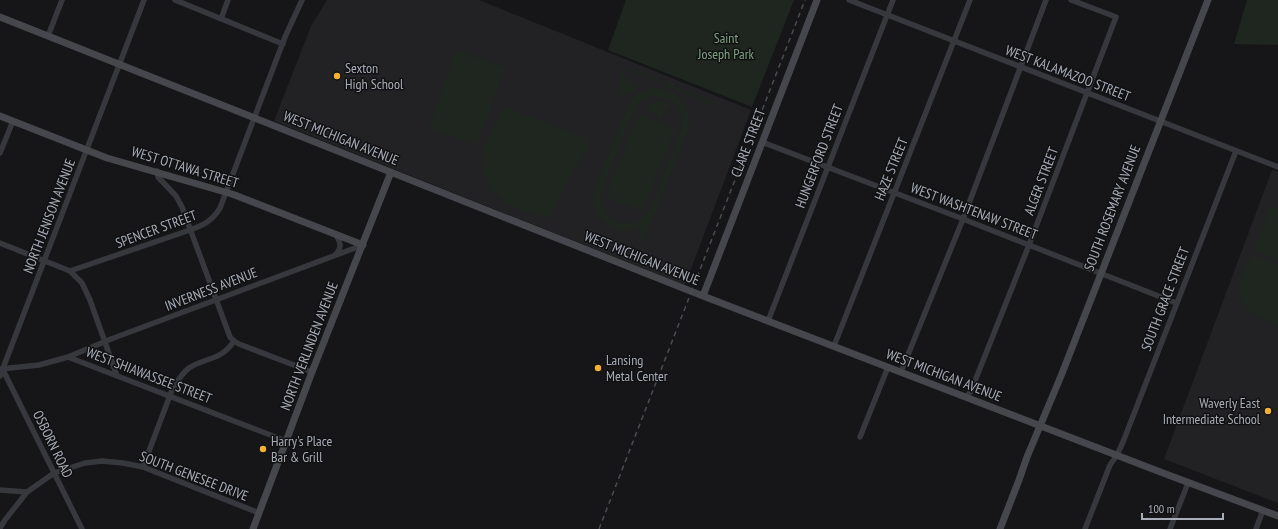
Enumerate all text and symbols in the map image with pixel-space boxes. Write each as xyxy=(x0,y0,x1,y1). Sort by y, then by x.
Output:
park label: Saint Joseph Park xyxy=(697,29,755,63)
street label: WEST KALAMAZOO STREET xyxy=(1003,41,1134,105)
place label: Sexton High School xyxy=(345,59,404,93)
marker: Sexton High School xyxy=(332,71,342,81)
street label: HUNGERFORD STREET xyxy=(791,101,847,210)
street label: CLARE STREET xyxy=(727,106,770,180)
street label: WEST MICHIGAN AVENUE xyxy=(281,107,401,169)
street label: HAZE STREET xyxy=(870,134,912,203)
street label: WEST OTTAWA STREET xyxy=(129,142,241,192)
street label: SOUTH ROSEMARY AVENUE xyxy=(1080,142,1144,274)
street label: ALGER STREET xyxy=(1020,144,1062,218)
street label: NORTH JENISON AVENUE xyxy=(19,156,79,276)
street label: WEST WASHTENAW STREET xyxy=(908,178,1041,244)
street label: SPENCER STREET xyxy=(113,206,200,252)
street label: WEST MICHIGAN AVENUE xyxy=(582,227,702,289)
street label: SOUTH GRACE STREET xyxy=(1137,244,1193,354)
street label: INVERNESS AVENUE xyxy=(162,263,260,315)
street label: NORTH VERLINDEN AVENUE xyxy=(276,279,342,413)
street label: WEST SHIAWASSEE STREET xyxy=(84,343,215,408)
street label: WEST MICHIGAN AVENUE xyxy=(884,345,1004,405)
place label: Lansing Metal Center xyxy=(606,351,668,385)
marker: Lansing Metal Center xyxy=(593,363,603,373)
place label: Waverly East Intermediate School xyxy=(1163,394,1261,428)
marker: Waverly East Intermediate School xyxy=(1263,406,1273,416)
street label: OSBORN ROAD xyxy=(29,407,77,481)
place label: Harry's Place Bar & Grill xyxy=(271,432,332,466)
marker: Harry's Place Bar & Grill xyxy=(258,444,268,454)
street label: SOUTH GENESEE DRIVE xyxy=(137,447,251,505)
scale bar xyxy=(1142,495,1223,521)
text: 100 m xyxy=(1148,501,1175,516)

